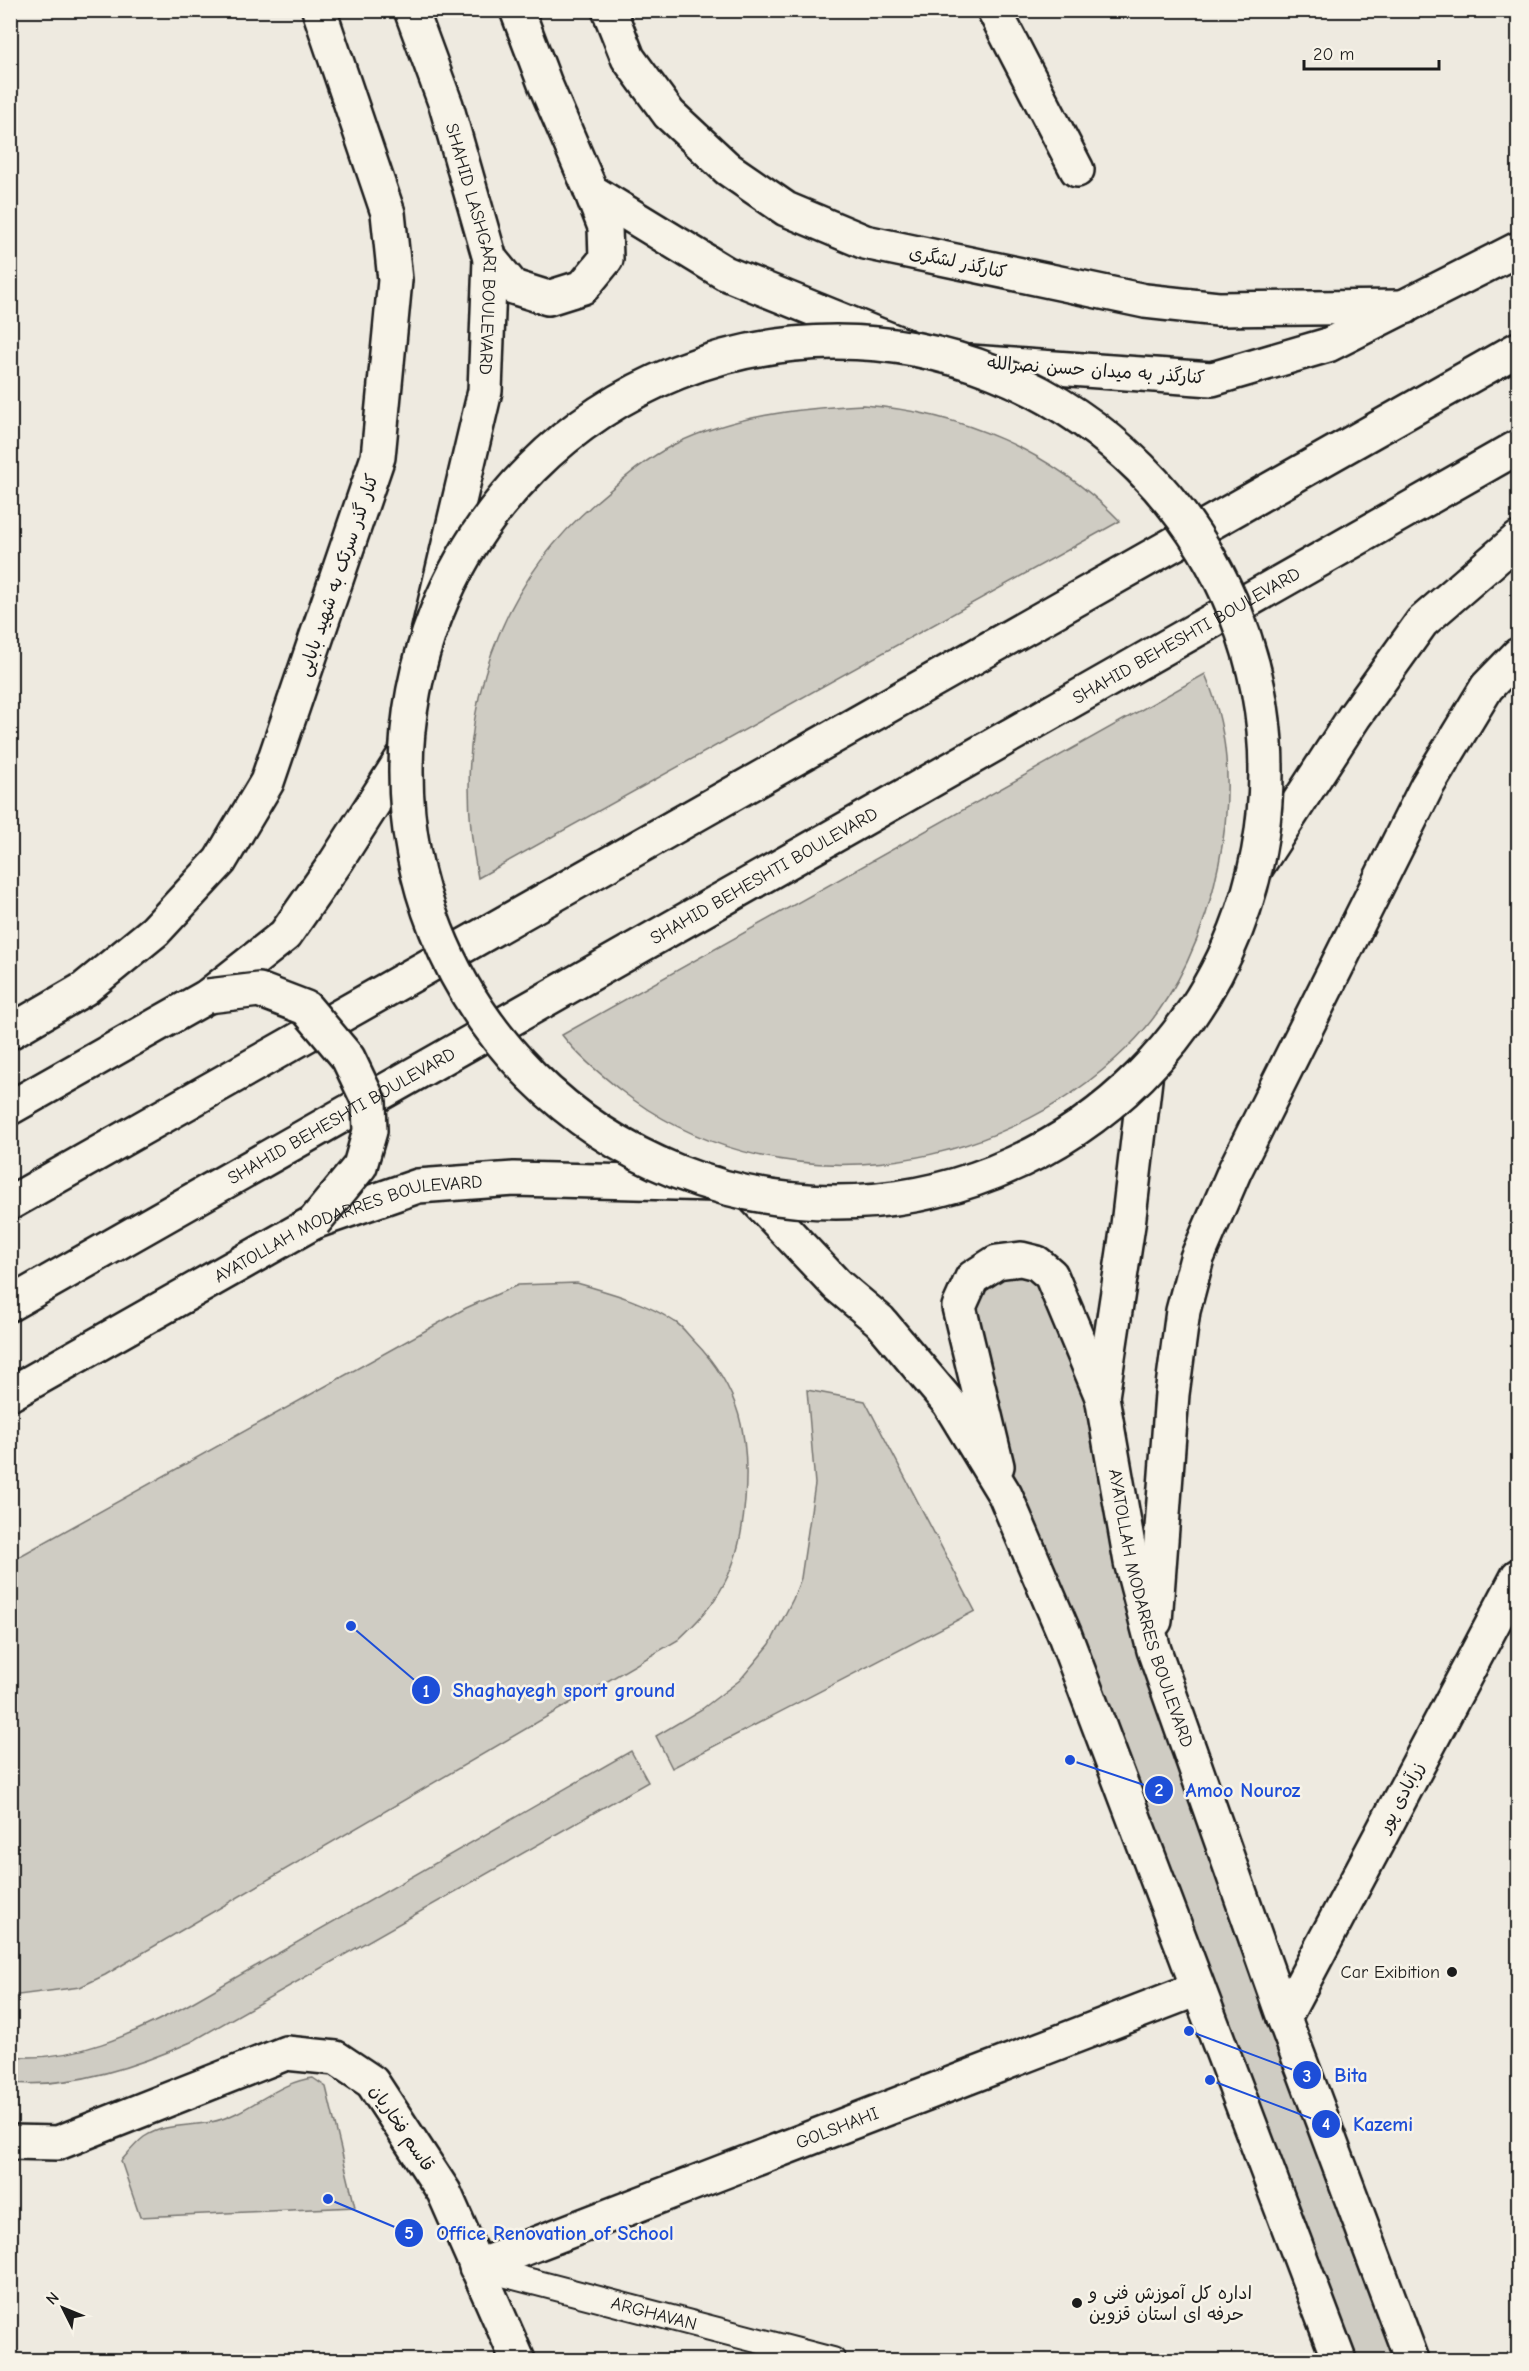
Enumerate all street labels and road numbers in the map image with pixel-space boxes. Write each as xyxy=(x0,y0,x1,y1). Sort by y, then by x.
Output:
street label: SHAHID LASHGARI BOULEVARD xyxy=(441,121,500,375)
street label: کنارگذر لشگری xyxy=(907,242,1009,283)
street label: کنارگذر به میدان حسن نصرالله xyxy=(986,352,1206,389)
street label: کنار گذر سرتک به شهید بابایی xyxy=(294,471,383,679)
street label: SHAHID BEHESHTI BOULEVARD xyxy=(1069,563,1304,709)
street label: SHAHID BEHESHTI BOULEVARD xyxy=(647,803,882,949)
street label: SHAHID BEHESHTI BOULEVARD xyxy=(224,1043,459,1189)
street label: AYATOLLAH MODARRES BOULEVARD xyxy=(211,1171,483,1287)
street label: AYATOLLAH MODARRES BOULEVARD xyxy=(1104,1467,1198,1750)
street label: زرآبادی پور xyxy=(1373,1758,1430,1838)
street label: قاسم فخاریان xyxy=(362,2081,438,2177)
street label: GOLSHAHI xyxy=(793,2103,882,2154)
street label: ARGHAVAN xyxy=(609,2293,699,2335)

